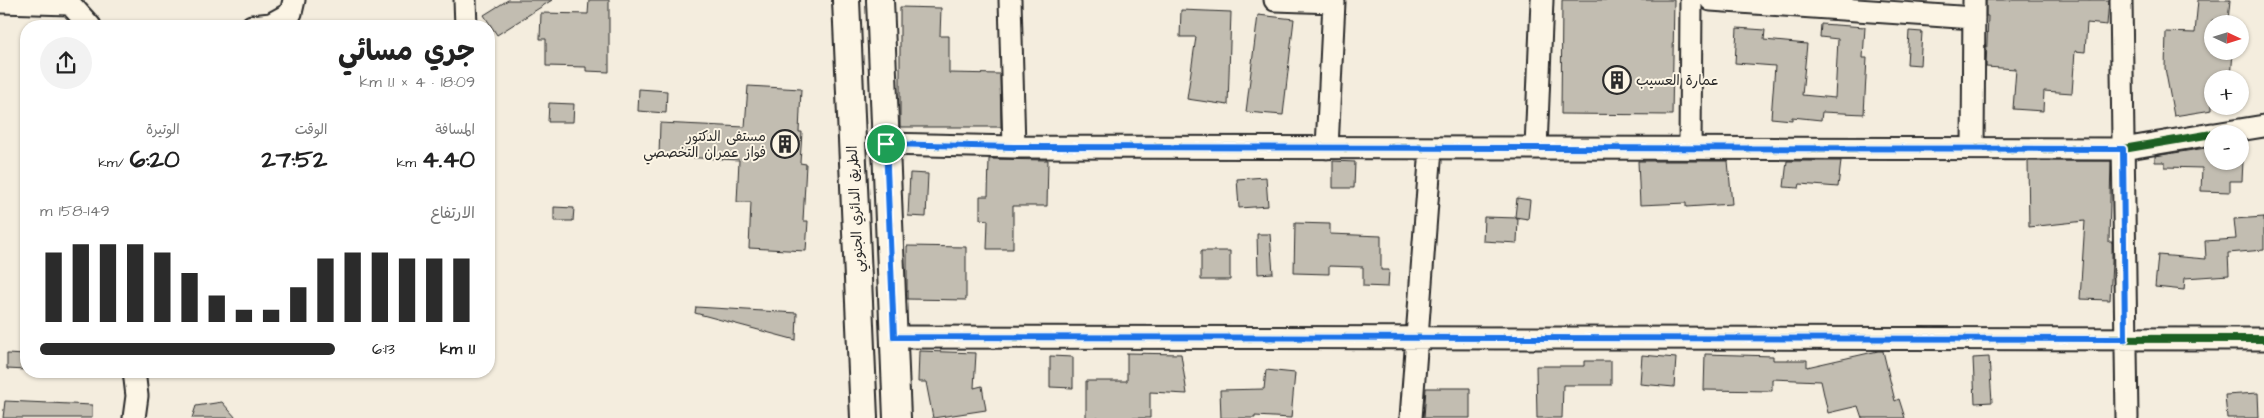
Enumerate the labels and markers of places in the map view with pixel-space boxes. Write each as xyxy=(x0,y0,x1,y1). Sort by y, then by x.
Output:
building icon: عمارة العسيب xyxy=(1602,65,1632,95)
place label: عمارة العسيب xyxy=(1636,71,1719,91)
pin xyxy=(865,123,907,165)
place label: مستفى الدكتور فواز عمران التخصصي xyxy=(643,127,766,165)
building icon: مستفى الدكتور فواز عمران التخصصي xyxy=(770,129,800,159)

